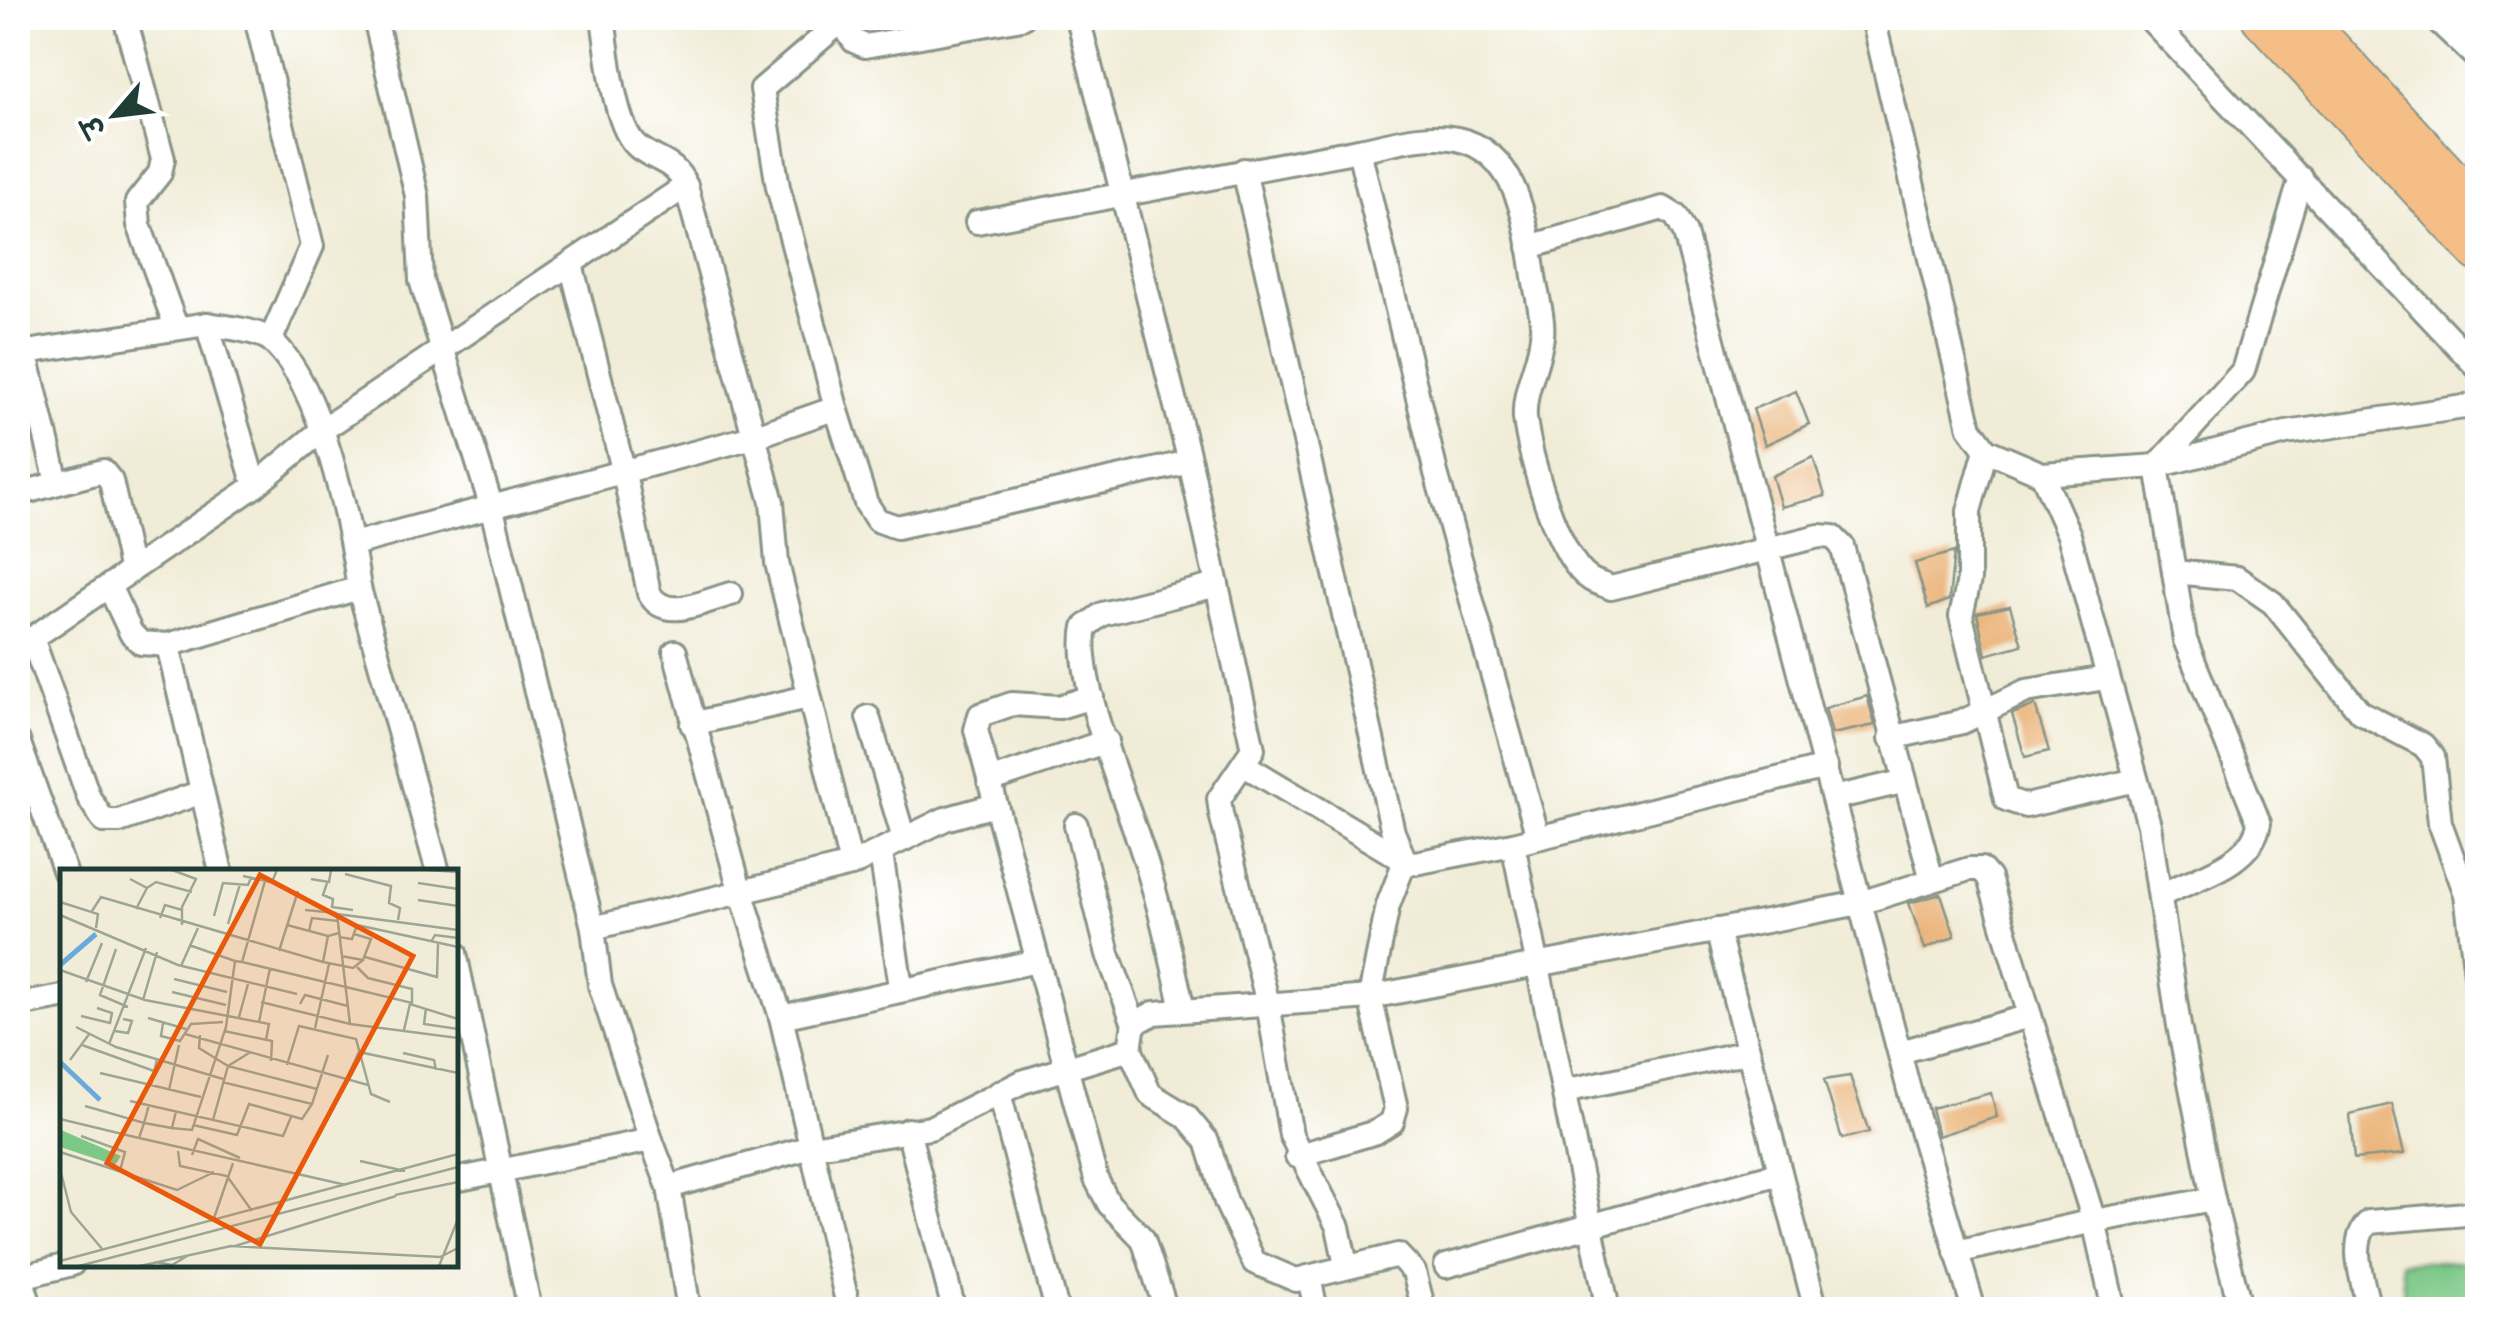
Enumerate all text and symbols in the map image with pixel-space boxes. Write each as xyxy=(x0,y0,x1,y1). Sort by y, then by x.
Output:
north arrow xyxy=(65,65,165,165)
text: उ xyxy=(67,107,116,148)
inset map xyxy=(60,869,458,1267)

